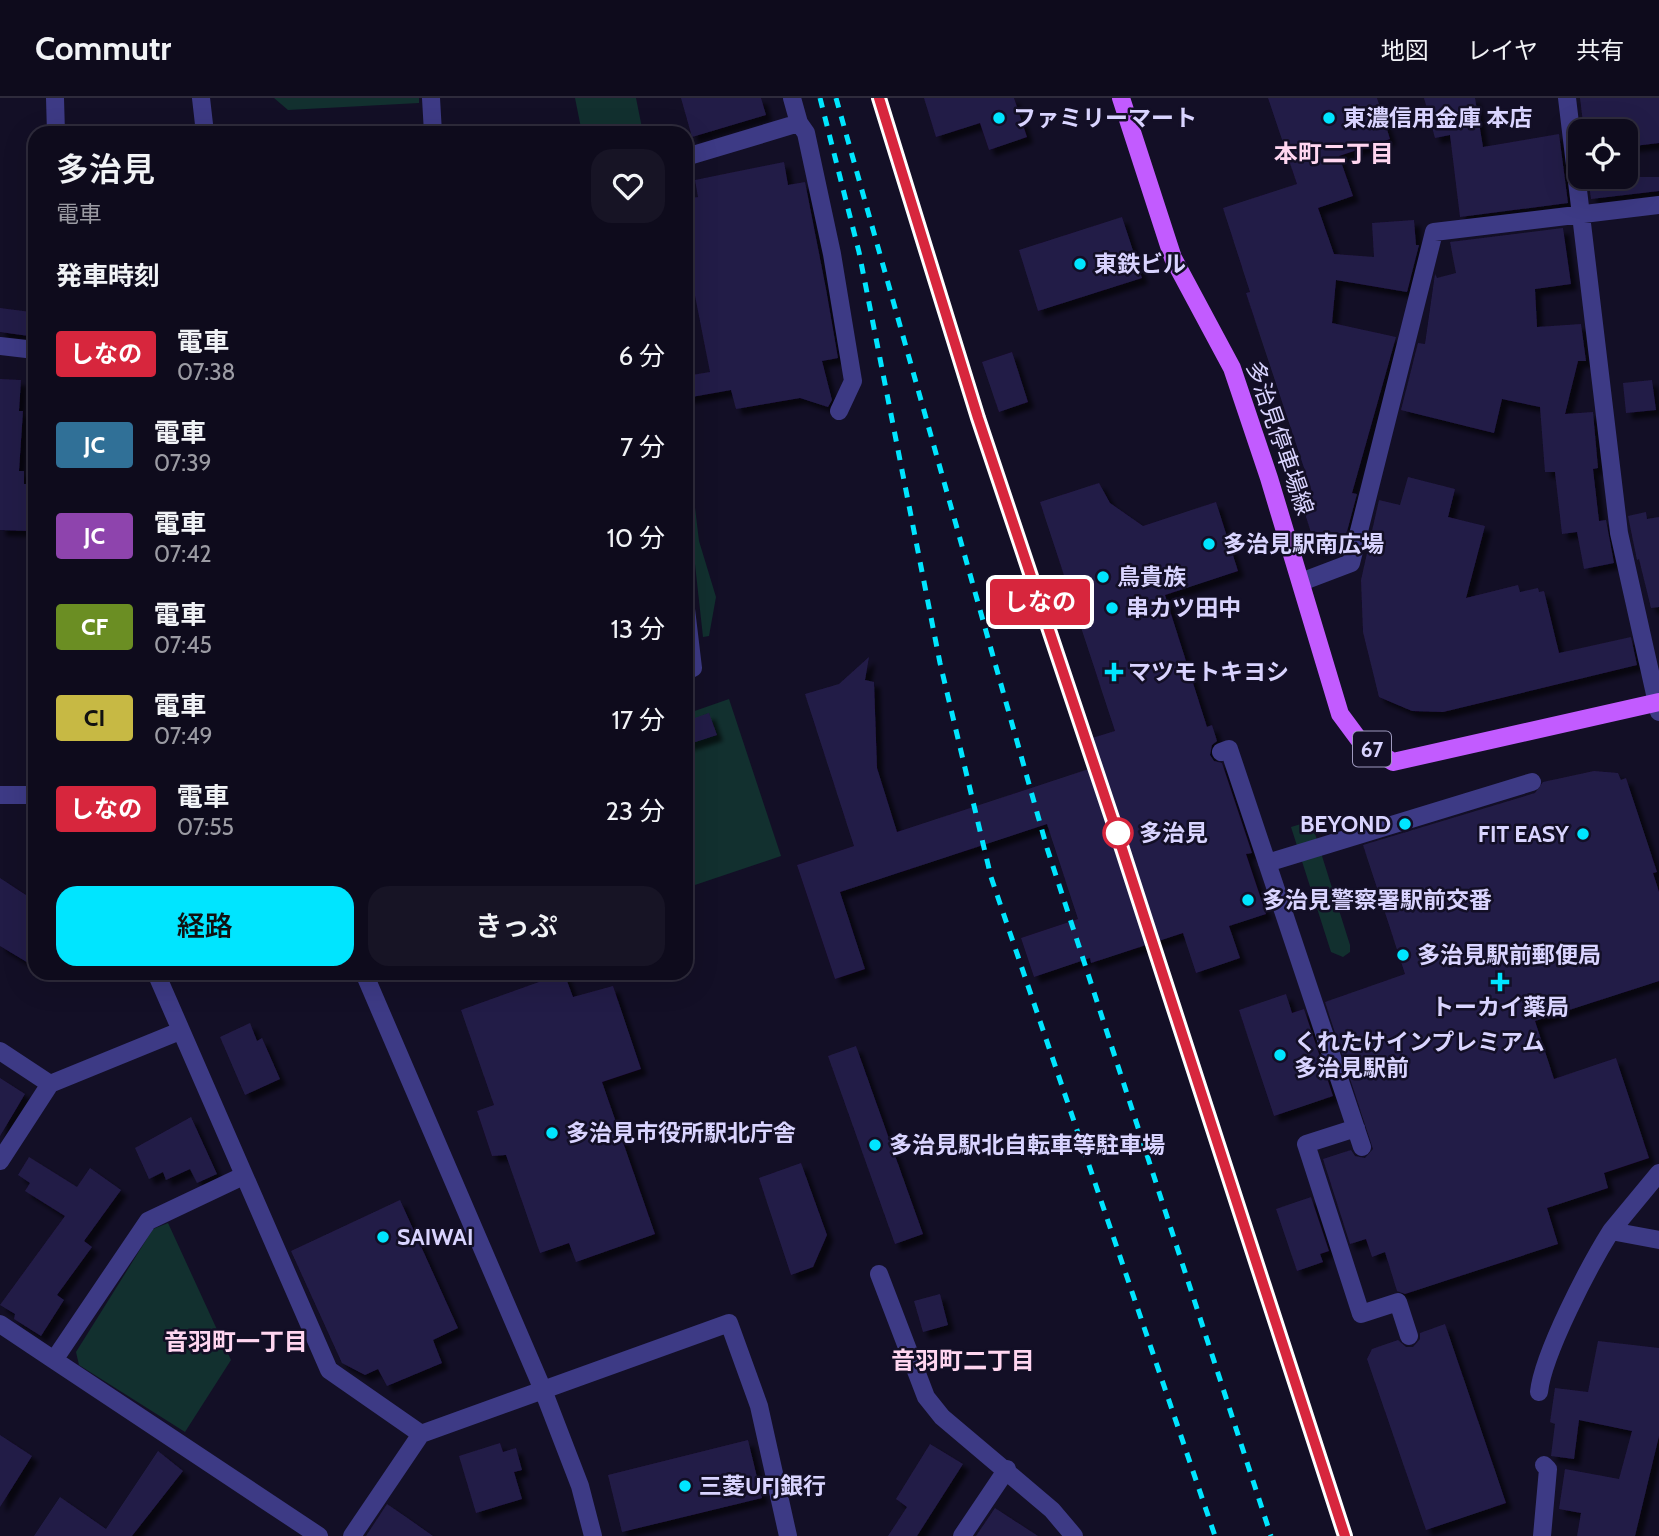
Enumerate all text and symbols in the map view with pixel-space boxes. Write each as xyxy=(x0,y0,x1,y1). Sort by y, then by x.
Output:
text: Commutr xyxy=(35,28,171,68)
text: 地図 xyxy=(1381,36,1429,65)
text: レイヤ xyxy=(1467,36,1538,65)
text: 共有 xyxy=(1576,36,1624,65)
place label: ファミリーマート xyxy=(1013,104,1197,132)
place label: 東濃信用金庫 本店 xyxy=(1343,104,1532,132)
marker: ファミリーマート xyxy=(991,110,1007,126)
marker: 東濃信用金庫 本店 xyxy=(1321,110,1337,126)
map controls xyxy=(1568,119,1638,189)
button: locate xyxy=(1568,119,1638,189)
district label: 本町二丁目 xyxy=(1274,139,1394,168)
text: 多治見 xyxy=(56,149,155,189)
button: heart xyxy=(591,149,665,223)
text: 電車 xyxy=(56,200,102,228)
place label: 東鉄ビル xyxy=(1094,250,1186,278)
marker: 東鉄ビル xyxy=(1072,256,1088,272)
text: 発車時刻 xyxy=(56,260,160,292)
text: 電車 xyxy=(177,326,229,358)
text: しなの xyxy=(70,339,142,368)
text: 6 分 xyxy=(618,340,665,372)
street label: 多治見停車場線 xyxy=(1241,357,1319,519)
text: 07:38 xyxy=(177,358,236,386)
text: 電車 xyxy=(154,417,206,449)
text: JC xyxy=(84,430,105,459)
text: 7 分 xyxy=(620,431,665,463)
text: 07:39 xyxy=(154,449,212,477)
text: 電車 xyxy=(154,508,206,540)
text: JC xyxy=(84,521,105,550)
text: 10 分 xyxy=(607,522,665,554)
place label: 多治見駅南広場 xyxy=(1223,530,1384,558)
marker: 多治見駅南広場 xyxy=(1201,536,1217,552)
text: 07:42 xyxy=(154,540,212,568)
place label: 鳥貴族 xyxy=(1117,563,1186,591)
marker: 鳥貴族 xyxy=(1095,569,1111,585)
line badge: しなの xyxy=(1000,579,1080,625)
text: しなの xyxy=(1004,587,1076,616)
place label: 串カツ田中 xyxy=(1126,594,1241,622)
text: 電車 xyxy=(154,599,206,631)
marker: 串カツ田中 xyxy=(1104,600,1120,616)
text: CF xyxy=(81,612,108,641)
text: 13 分 xyxy=(611,613,665,645)
text: 07:45 xyxy=(154,631,212,659)
place label: マツモトキヨシ xyxy=(1128,658,1289,686)
marker: マツモトキヨシ xyxy=(1106,664,1122,680)
text: 電車 xyxy=(154,690,206,722)
text: CI xyxy=(84,703,105,732)
text: 17 分 xyxy=(612,704,665,736)
text: 07:49 xyxy=(154,722,213,750)
road number: 67 xyxy=(1353,732,1391,766)
text: 電車 xyxy=(177,781,229,813)
text: しなの xyxy=(70,794,142,823)
text: 23 分 xyxy=(605,795,665,827)
place label: BEYOND xyxy=(1300,810,1391,838)
text: 07:55 xyxy=(177,813,234,841)
marker: BEYOND xyxy=(1397,816,1413,832)
marker: 多治見 xyxy=(1103,818,1133,848)
place label: 多治見 xyxy=(1139,819,1208,847)
place label: FIT EASY xyxy=(1478,820,1570,848)
marker: FIT EASY xyxy=(1575,826,1591,842)
button: 経路 xyxy=(56,886,354,966)
button: きっぷ xyxy=(368,886,665,966)
place label: 多治見警察署駅前交番 xyxy=(1262,886,1492,914)
marker: 多治見警察署駅前交番 xyxy=(1240,892,1256,908)
place label: 多治見駅前郵便局 xyxy=(1417,941,1601,969)
marker: 多治見駅前郵便局 xyxy=(1395,947,1411,963)
marker: トーカイ薬局 xyxy=(1492,974,1508,990)
place label: トーカイ薬局 xyxy=(1431,993,1569,1021)
place label: くれたけインプレミアム 多治見駅前 xyxy=(1294,1028,1545,1082)
marker: くれたけインプレミアム 多治見駅前 xyxy=(1272,1047,1288,1063)
place label: 多治見市役所駅北庁舎 xyxy=(566,1119,796,1147)
marker: 多治見市役所駅北庁舎 xyxy=(544,1125,560,1141)
place label: 多治見駅北自転車等駐車場 xyxy=(889,1131,1165,1159)
marker: 多治見駅北自転車等駐車場 xyxy=(867,1137,883,1153)
place label: SAIWAI xyxy=(397,1223,473,1251)
marker: SAIWAI xyxy=(375,1229,391,1245)
district label: 音羽町一丁目 xyxy=(164,1327,308,1356)
district label: 音羽町二丁目 xyxy=(891,1346,1035,1375)
place label: 三菱UFJ銀行 xyxy=(699,1472,826,1500)
marker: 三菱UFJ銀行 xyxy=(677,1478,693,1494)

